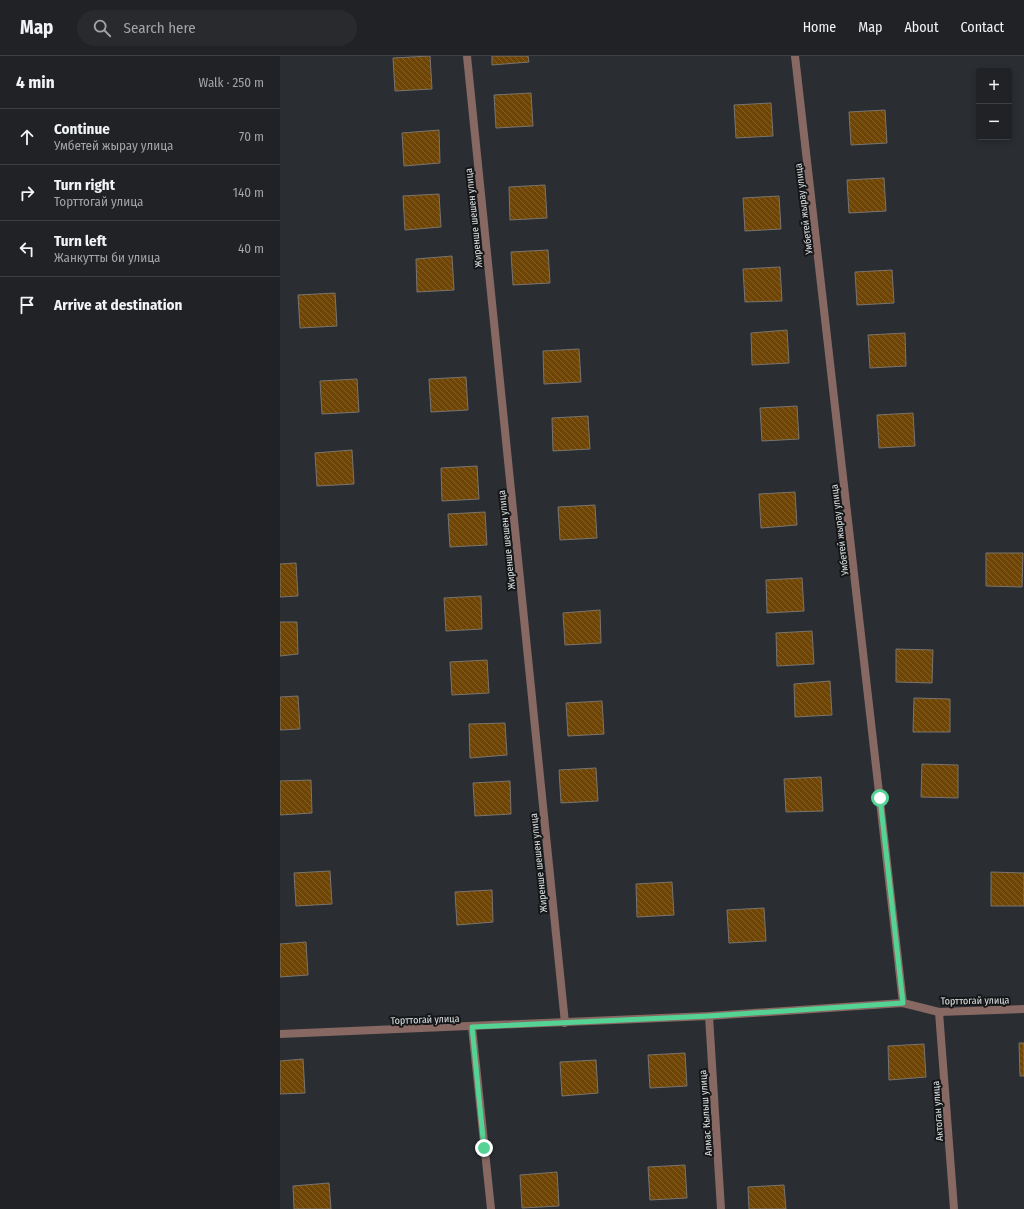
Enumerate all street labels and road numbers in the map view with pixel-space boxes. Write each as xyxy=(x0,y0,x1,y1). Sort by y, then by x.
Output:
street label: Умбетей жырау улица xyxy=(792,162,816,256)
street label: Жиренше шешен улица xyxy=(463,168,485,268)
street label: Умбетей жырау улица xyxy=(828,483,852,577)
street label: Жиренше шешен улица xyxy=(496,490,518,590)
street label: Жиренше шешен улица xyxy=(528,813,550,913)
street label: Торттогай улица xyxy=(940,994,1010,1008)
street label: Торттогай улица xyxy=(390,1013,460,1027)
street label: Алмас Кылыш улица xyxy=(697,1069,715,1156)
street label: Актоган улица xyxy=(930,1080,946,1141)

